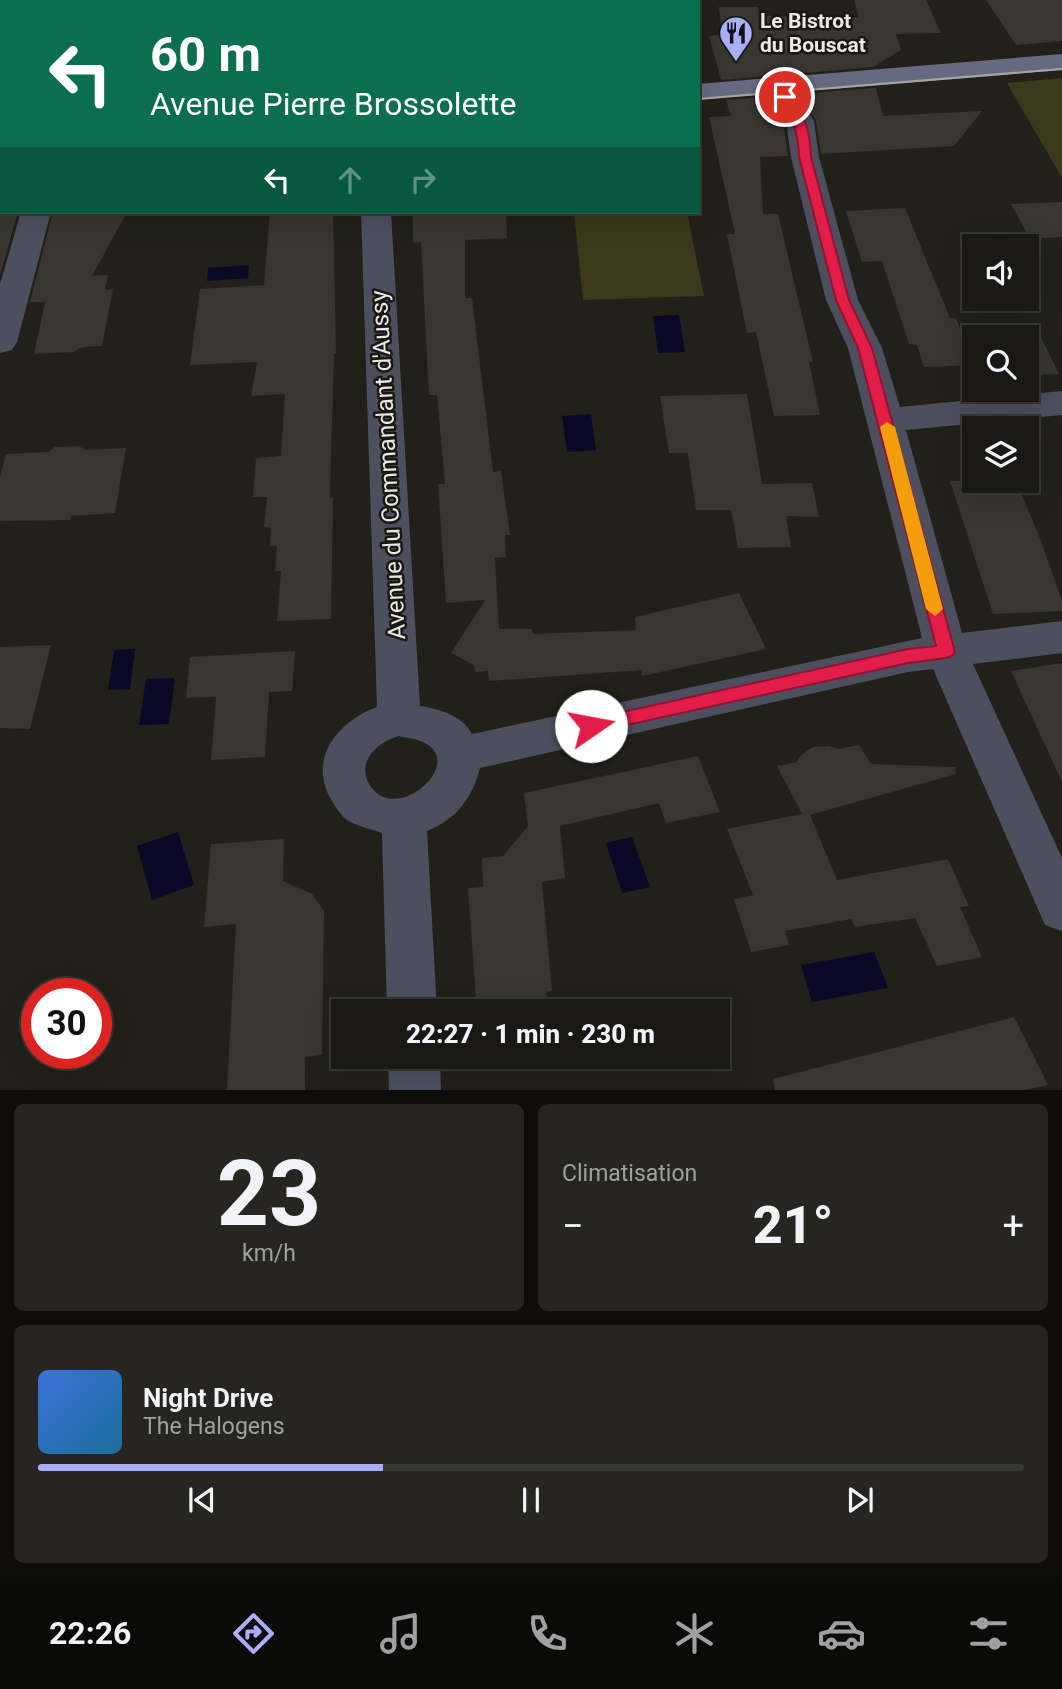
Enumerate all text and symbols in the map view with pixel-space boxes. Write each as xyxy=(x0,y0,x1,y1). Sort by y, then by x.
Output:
place label: Le Bistrot du Bouscat xyxy=(760,9,866,57)
restaurant icon: Le Bistrot du Bouscat xyxy=(717,14,755,63)
text: 60 m xyxy=(150,26,261,83)
icon: left xyxy=(35,28,126,119)
pin xyxy=(755,67,815,127)
icon: arrive xyxy=(766,78,804,116)
text: Avenue Pierre Brossolette xyxy=(150,85,516,123)
icon: left xyxy=(258,161,296,199)
icon: ahead xyxy=(331,161,369,199)
icon: right xyxy=(404,161,442,199)
map controls xyxy=(962,234,1039,493)
button: sound xyxy=(962,234,1039,311)
street label: Avenue du Commandant d'Aussy xyxy=(365,289,411,640)
button: search xyxy=(962,325,1039,402)
button: layers xyxy=(962,416,1039,493)
position arrow xyxy=(554,689,628,763)
speed limit sign: 30 xyxy=(21,978,112,1069)
text: 22:27 · 1 min · 230 m xyxy=(406,1019,655,1049)
text: 23 xyxy=(217,1141,321,1247)
text: Climatisation xyxy=(562,1160,697,1187)
text: 21° xyxy=(753,1195,833,1256)
text: − xyxy=(562,1204,584,1248)
text: + xyxy=(1002,1204,1024,1248)
text: km/h xyxy=(242,1240,296,1267)
text: Night Drive xyxy=(143,1383,273,1413)
text: The Halogens xyxy=(143,1413,285,1440)
icon: previous xyxy=(183,1481,221,1519)
icon: pause xyxy=(512,1481,550,1519)
icon: next xyxy=(841,1481,879,1519)
icon: directions xyxy=(229,1609,278,1658)
icon: music xyxy=(376,1609,425,1658)
icon: phone xyxy=(523,1609,572,1658)
icon: climate xyxy=(670,1609,719,1658)
icon: car xyxy=(817,1609,866,1658)
icon: filters xyxy=(964,1609,1013,1658)
text: 22:26 xyxy=(49,1614,131,1652)

